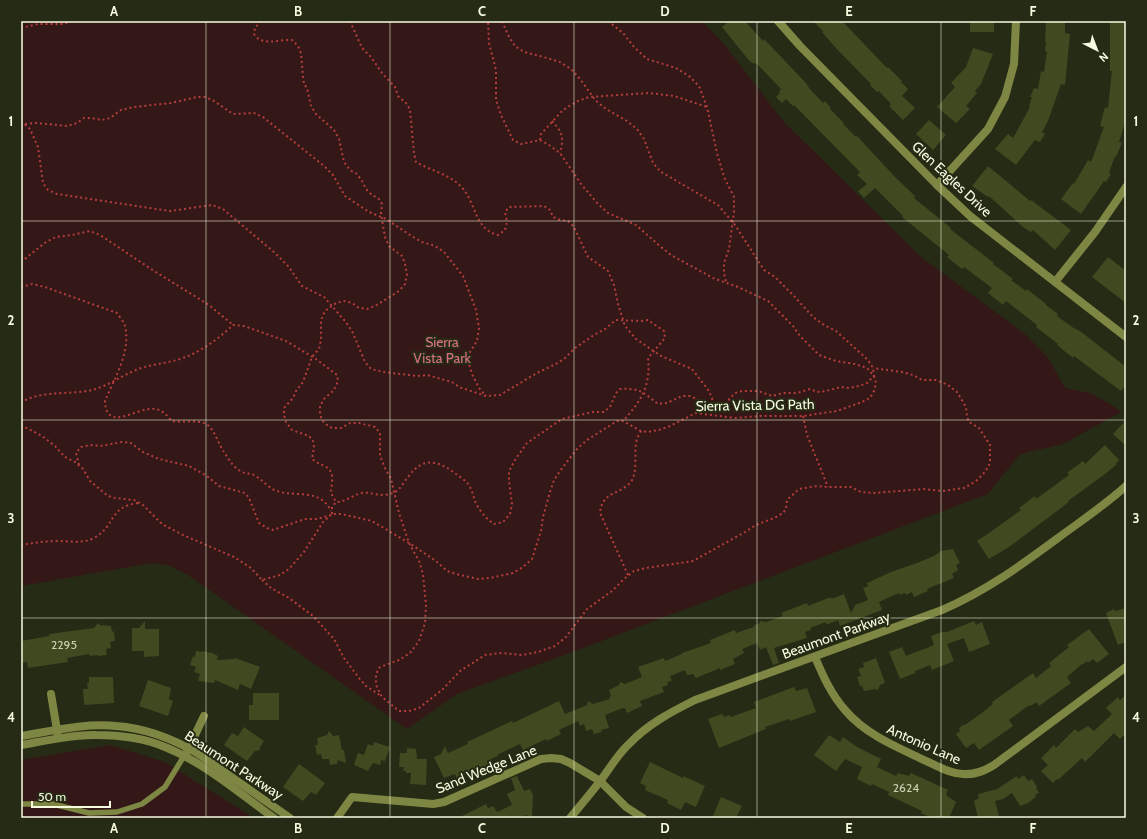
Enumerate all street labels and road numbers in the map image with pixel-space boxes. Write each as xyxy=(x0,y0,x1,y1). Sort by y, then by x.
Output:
street label: Glen Eagles Drive xyxy=(908,137,996,221)
street label: Sierra Vista DG Path xyxy=(695,395,815,415)
street label: Beaumont Parkway xyxy=(779,607,893,663)
street label: Antonio Lane xyxy=(884,720,964,768)
street label: Beaumont Parkway xyxy=(181,726,287,804)
street label: Sand Wedge Lane xyxy=(433,741,539,797)

